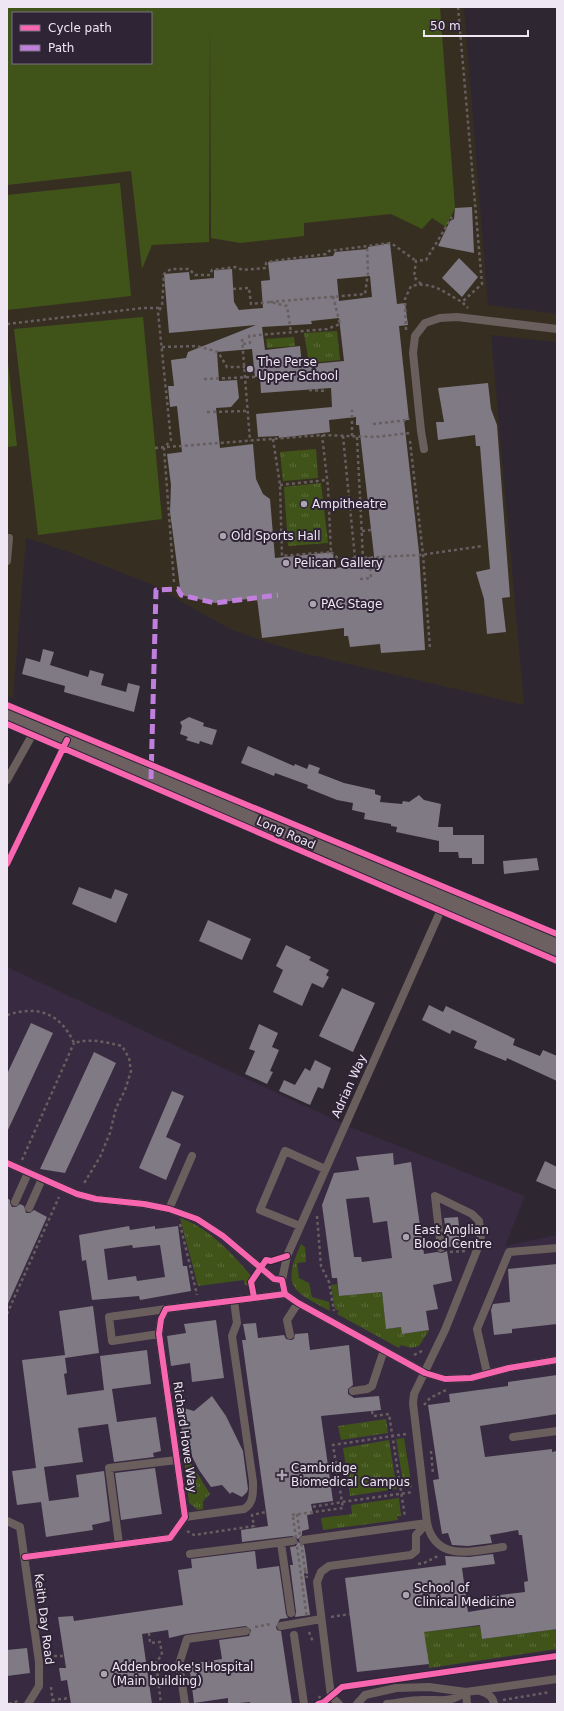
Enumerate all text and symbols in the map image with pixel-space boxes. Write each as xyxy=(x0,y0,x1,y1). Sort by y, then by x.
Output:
legend xyxy=(12,12,152,64)
scale bar xyxy=(424,12,528,38)
text: 50 m xyxy=(430,19,461,33)
text: Cycle path xyxy=(48,21,112,35)
text: Path xyxy=(48,41,74,55)
place label: The Perse Upper School xyxy=(257,355,338,383)
marker: The Perse Upper School xyxy=(245,364,255,374)
place label: Ampitheatre xyxy=(312,497,387,511)
marker: Ampitheatre xyxy=(299,499,309,509)
place label: Old Sports Hall xyxy=(231,529,321,543)
marker: Old Sports Hall xyxy=(218,531,228,541)
place label: Pelican Gallery xyxy=(294,556,383,570)
marker: Pelican Gallery xyxy=(281,558,291,568)
place label: PAC Stage xyxy=(321,597,382,611)
marker: PAC Stage xyxy=(308,599,318,609)
street label: Long Road xyxy=(254,814,318,852)
street label: Adrian Way xyxy=(329,1052,369,1120)
place label: East Anglian Blood Centre xyxy=(414,1223,492,1251)
marker: East Anglian Blood Centre xyxy=(401,1232,411,1242)
street label: Richard Howe Way xyxy=(170,1380,200,1494)
place label: Cambridge Biomedical Campus xyxy=(291,1461,410,1489)
marker: Cambridge Biomedical Campus xyxy=(276,1469,288,1481)
street label: Keith Day Road xyxy=(31,1573,57,1665)
place label: School of Clinical Medicine xyxy=(414,1581,515,1609)
marker: School of Clinical Medicine xyxy=(401,1590,411,1600)
place label: Addenbrooke's Hospital (Main building) xyxy=(112,1660,253,1688)
marker: Addenbrooke's Hospital (Main building) xyxy=(99,1669,109,1679)

